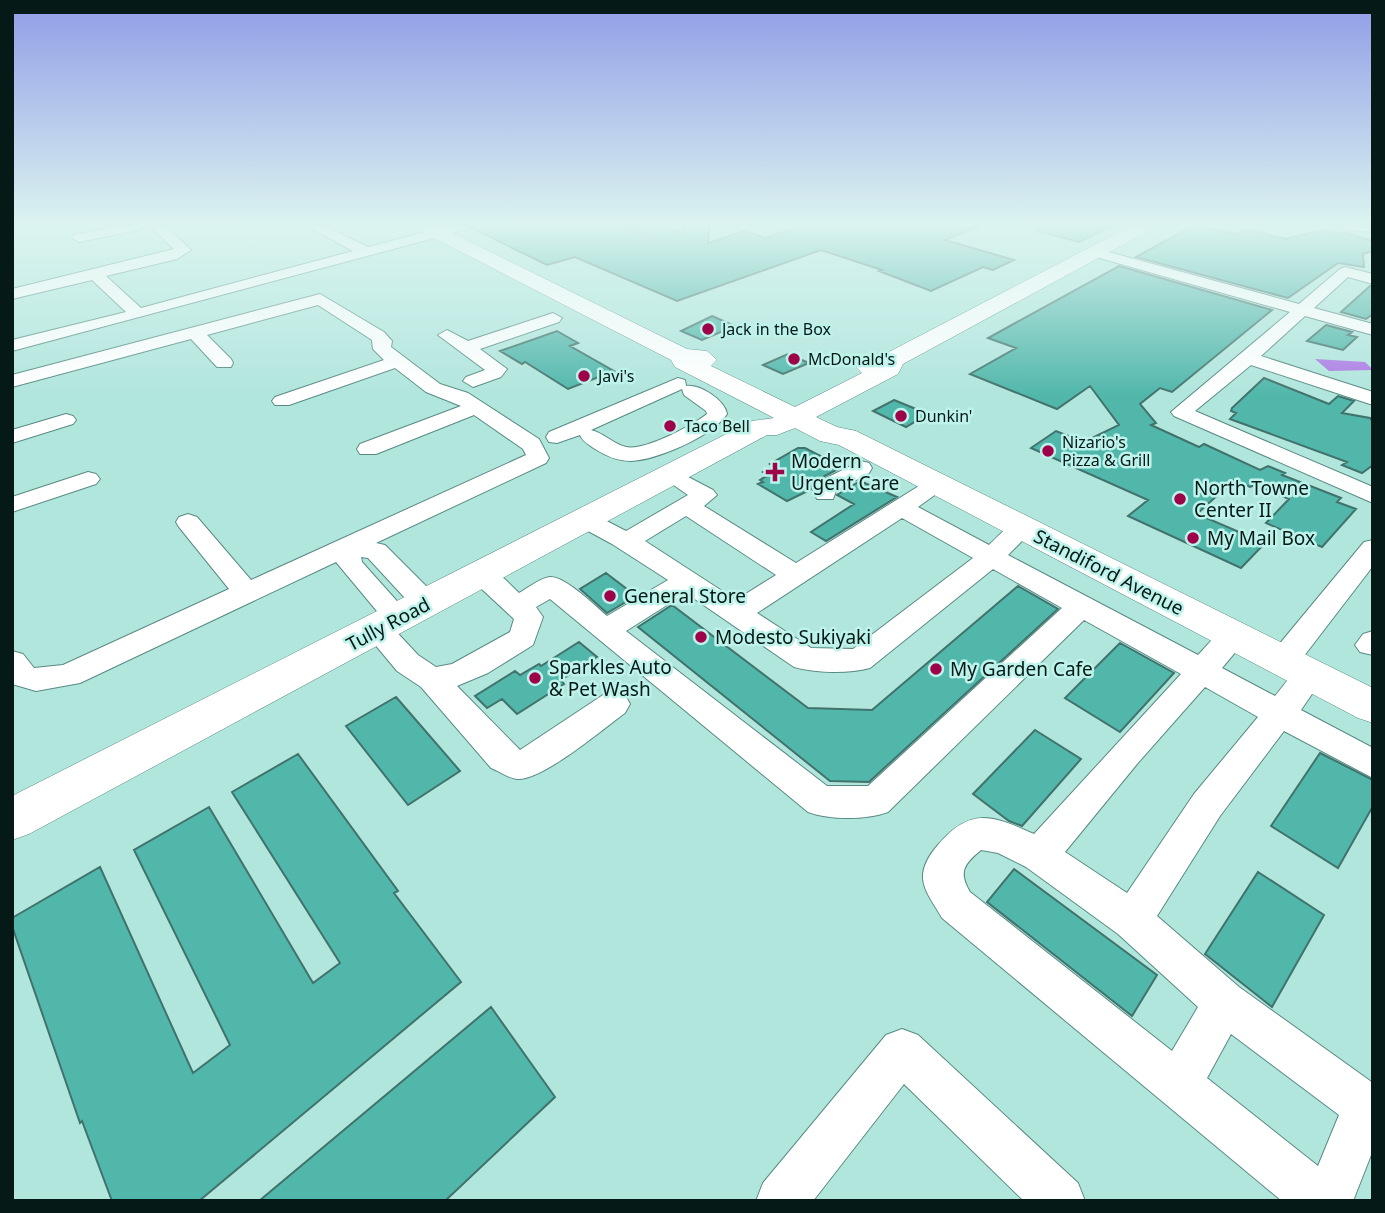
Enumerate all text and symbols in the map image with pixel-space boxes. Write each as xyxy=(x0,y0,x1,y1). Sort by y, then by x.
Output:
place label: Jack in the Box xyxy=(720,318,832,340)
marker: Jack in the Box xyxy=(700,321,716,337)
place label: McDonald's xyxy=(808,348,895,370)
marker: McDonald's xyxy=(786,351,802,367)
place label: Javi's xyxy=(596,365,634,387)
marker: Javi's xyxy=(576,368,592,384)
place label: Dunkin' xyxy=(915,405,972,427)
marker: Dunkin' xyxy=(893,408,909,424)
place label: Taco Bell xyxy=(684,415,750,437)
marker: Taco Bell xyxy=(662,418,678,434)
place label: Nizario's Pizza & Grill xyxy=(1062,431,1151,471)
marker: Nizario's Pizza & Grill xyxy=(1040,443,1056,459)
place label: Modern Urgent Care xyxy=(791,448,899,496)
marker: Modern Urgent Care xyxy=(765,462,785,482)
place label: North Towne Center II xyxy=(1194,475,1309,523)
marker: North Towne Center II xyxy=(1172,491,1188,507)
street label: Standiford Avenue xyxy=(1030,523,1188,621)
place label: My Mail Box xyxy=(1207,525,1315,551)
marker: My Mail Box xyxy=(1185,530,1201,546)
place label: General Store xyxy=(624,583,746,609)
marker: General Store xyxy=(602,588,618,604)
street label: Tully Road xyxy=(342,591,434,657)
place label: Modesto Sukiyaki xyxy=(715,624,871,650)
marker: Modesto Sukiyaki xyxy=(693,629,709,645)
place label: Sparkles Auto & Pet Wash xyxy=(549,654,672,702)
place label: My Garden Cafe xyxy=(950,656,1093,682)
marker: My Garden Cafe xyxy=(928,661,944,677)
marker: Sparkles Auto & Pet Wash xyxy=(527,670,543,686)

